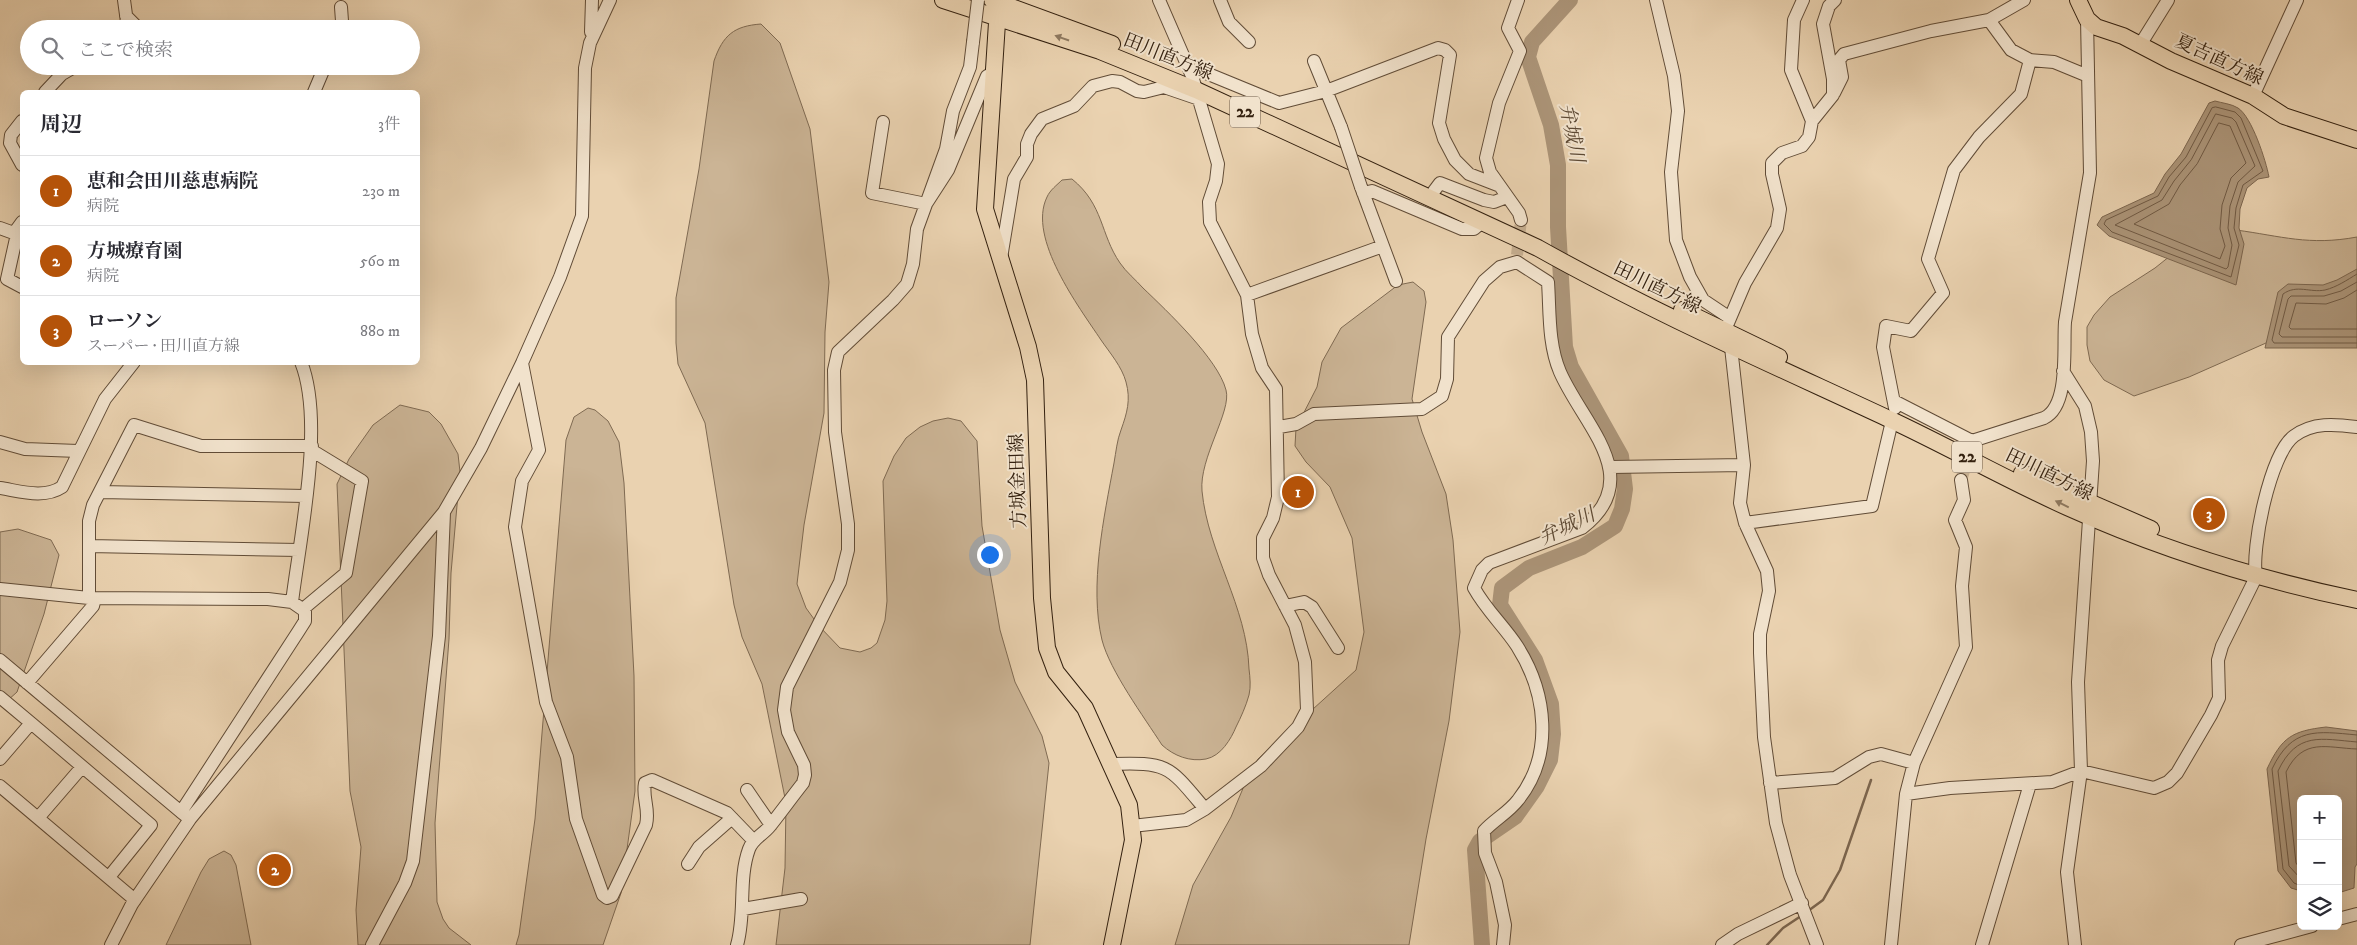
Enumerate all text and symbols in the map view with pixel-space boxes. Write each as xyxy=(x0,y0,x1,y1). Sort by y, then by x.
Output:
search box xyxy=(20,20,420,75)
street label: 田川直方線 xyxy=(1120,29,1216,85)
street label: 夏吉直方線 xyxy=(2171,29,2267,91)
icon: search xyxy=(38,34,66,62)
one-way arrow xyxy=(1054,34,1069,41)
text: ここで検索 xyxy=(78,39,173,62)
road number: 22 xyxy=(1230,96,1260,128)
water label: 弁城川 xyxy=(1553,101,1589,167)
text: 周辺 xyxy=(40,112,82,138)
text: 3件 xyxy=(378,114,400,134)
text: 恵和会田川慈恵病院 xyxy=(87,170,258,193)
text: 1 xyxy=(53,181,59,201)
text: 230 m xyxy=(362,181,400,201)
text: 病院 xyxy=(87,196,119,216)
text: 方城療育園 xyxy=(87,240,182,263)
text: 2 xyxy=(52,251,60,271)
text: 560 m xyxy=(360,251,400,271)
street label: 田川直方線 xyxy=(1609,257,1705,319)
text: 病院 xyxy=(87,266,119,286)
text: ローソン xyxy=(87,310,162,333)
text: 3 xyxy=(53,321,59,341)
text: 880 m xyxy=(360,321,400,341)
text: スーパー · 田川直方線 xyxy=(87,336,240,356)
street label: 方城金田線 xyxy=(1005,433,1031,529)
road number: 22 xyxy=(1952,442,1982,472)
street label: 田川直方線 xyxy=(2001,444,2097,506)
pin: 1 xyxy=(1282,473,1314,511)
pin: 3 xyxy=(2193,495,2225,533)
one-way arrow xyxy=(2055,500,2069,508)
water label: 弁城川 xyxy=(1535,502,1601,551)
your location xyxy=(977,542,1003,568)
map controls xyxy=(2297,795,2342,930)
button: + xyxy=(2297,795,2342,840)
button: − xyxy=(2297,840,2342,885)
pin: 2 xyxy=(259,851,291,889)
button: layers xyxy=(2297,885,2342,930)

